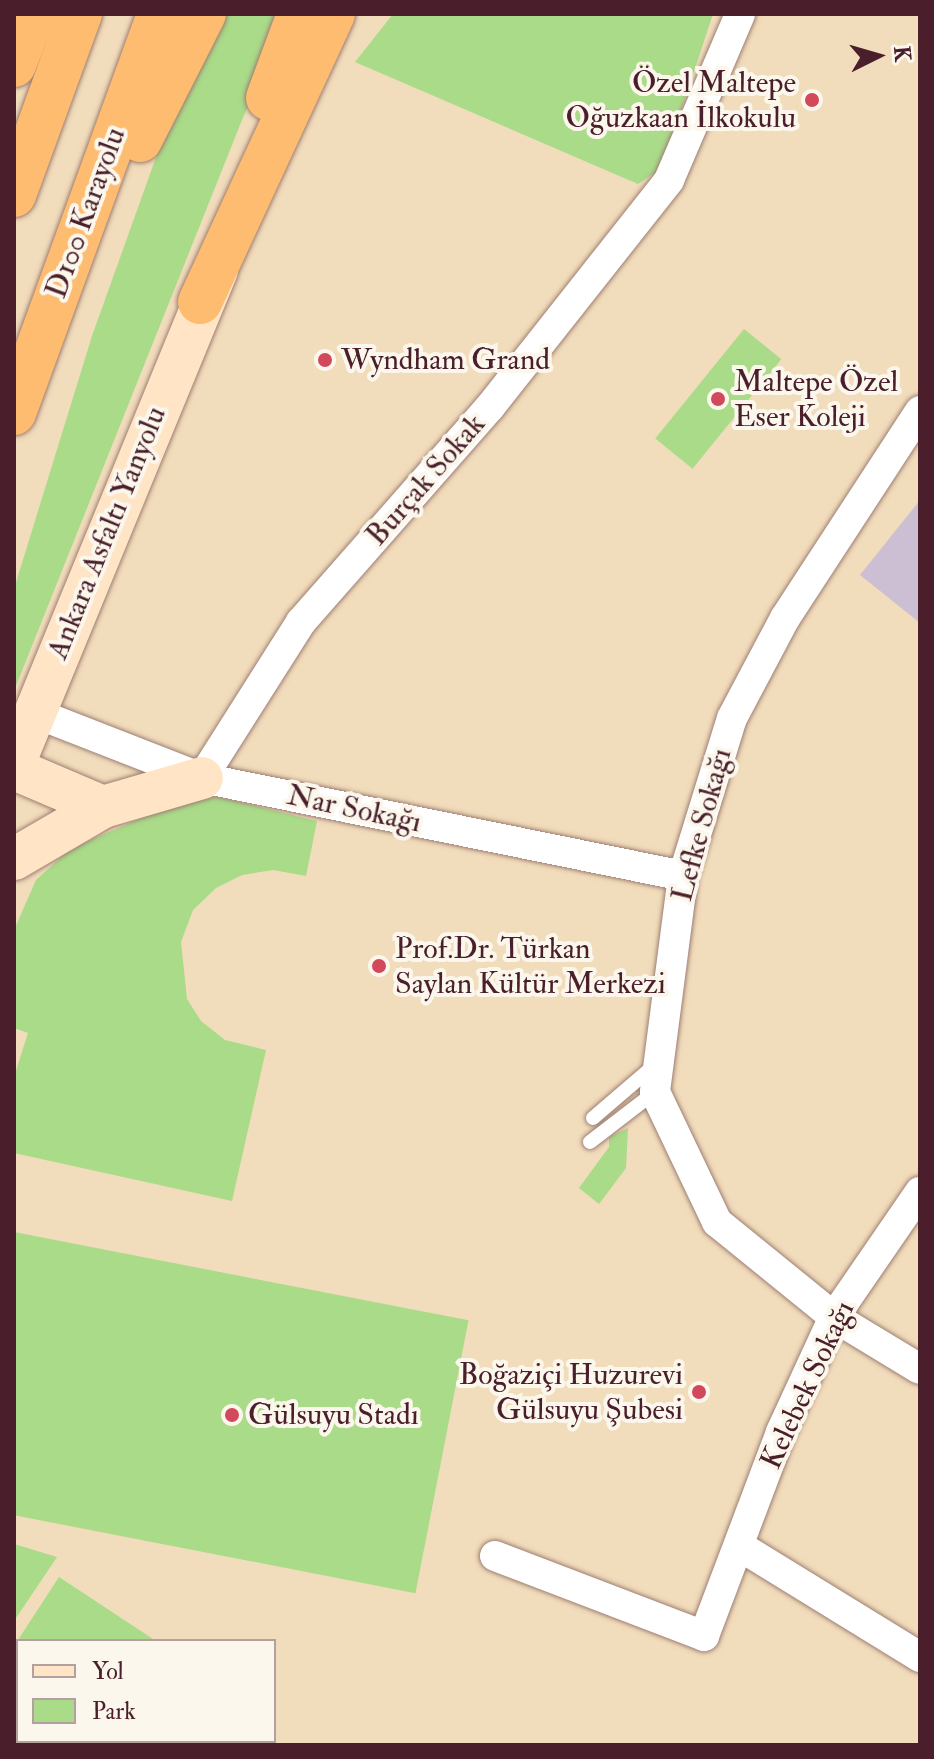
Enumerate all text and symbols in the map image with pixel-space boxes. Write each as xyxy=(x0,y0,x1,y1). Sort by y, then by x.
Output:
north arrow xyxy=(838,16,918,96)
text: K xyxy=(887,45,917,63)
place label: Özel Maltepe Oğuzkaan İlkokulu xyxy=(566,65,796,136)
marker: Özel Maltepe Oğuzkaan İlkokulu xyxy=(803,91,821,109)
street label: D100 Karayolu xyxy=(38,123,134,303)
place label: Wyndham Grand xyxy=(341,342,550,378)
marker: Wyndham Grand xyxy=(316,351,334,369)
place label: Maltepe Özel Eser Koleji xyxy=(734,364,898,434)
marker: Maltepe Özel Eser Koleji xyxy=(709,390,727,408)
street label: Ankara Asfaltı Yanyolu xyxy=(40,401,174,665)
street label: Burçak Sokak xyxy=(359,407,493,553)
street label: Lefke Sokağı xyxy=(664,745,740,905)
street label: Nar Sokağı xyxy=(284,777,424,841)
place label: Prof.Dr. Türkan Saylan Kültür Merkezi xyxy=(395,931,666,1002)
marker: Prof.Dr. Türkan Saylan Kültür Merkezi xyxy=(370,957,388,975)
street label: Kelebek Sokağı xyxy=(753,1295,863,1475)
place label: Boğaziçi Huzurevi Gülsuyu Şubesi xyxy=(459,1357,683,1428)
marker: Boğaziçi Huzurevi Gülsuyu Şubesi xyxy=(690,1383,708,1401)
place label: Gülsuyu Stadı xyxy=(248,1397,419,1433)
marker: Gülsuyu Stadı xyxy=(223,1406,241,1424)
legend xyxy=(16,1639,276,1743)
text: Yol xyxy=(92,1656,124,1687)
text: Park xyxy=(92,1696,136,1727)

